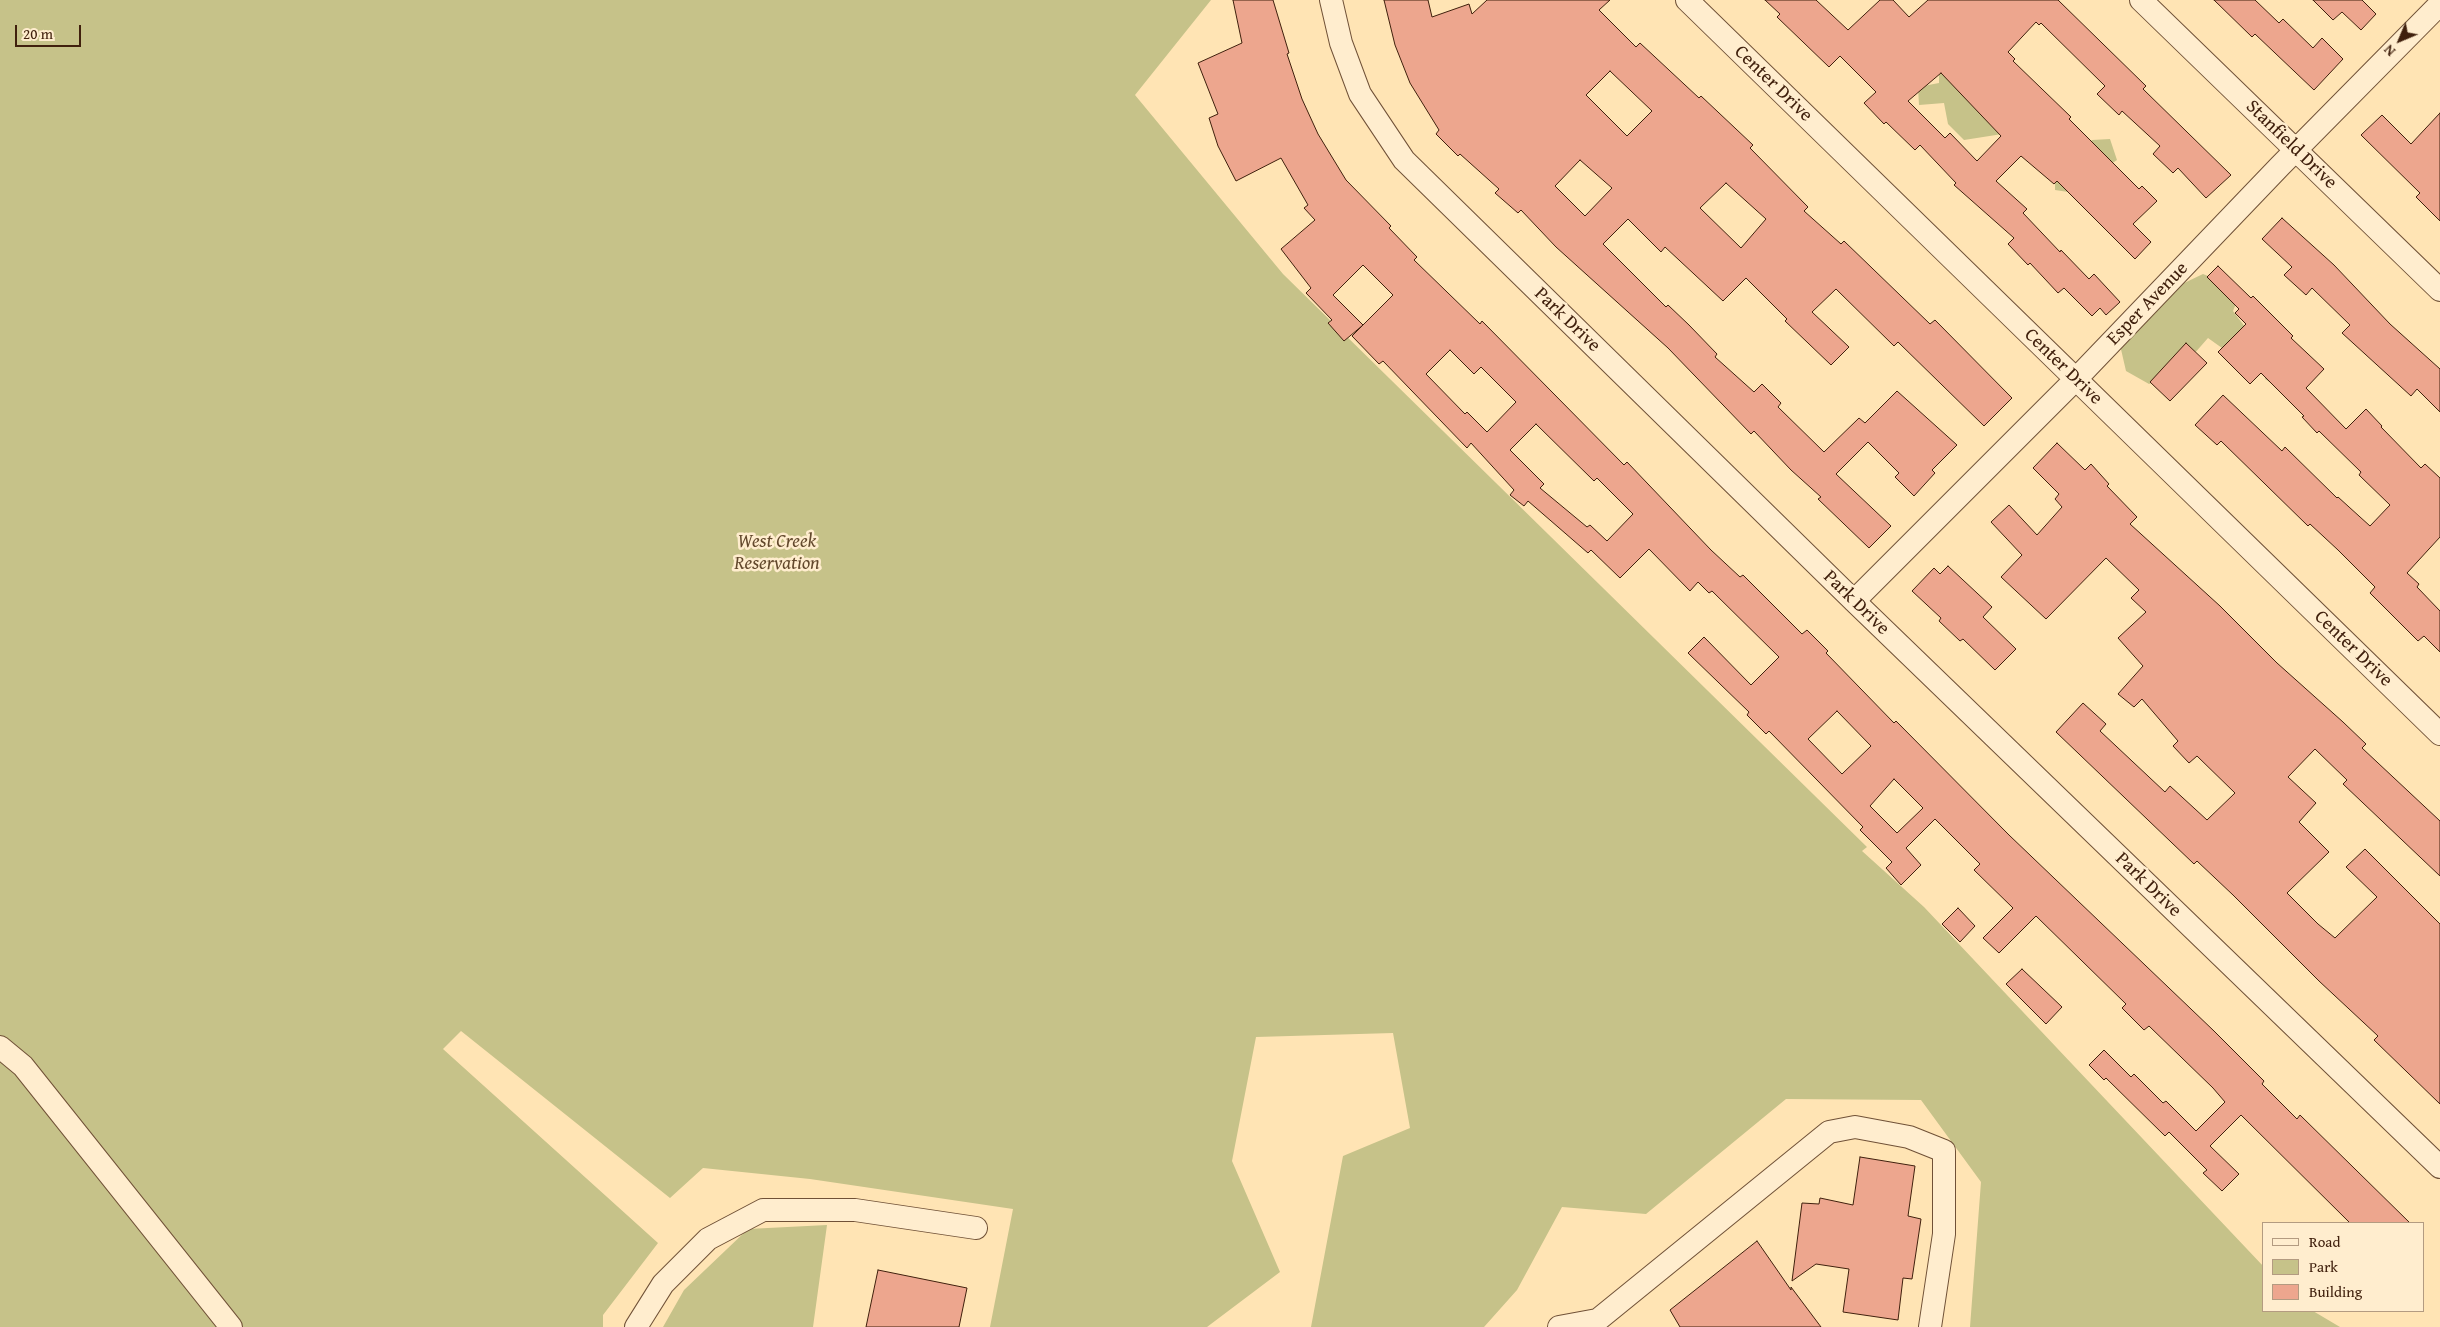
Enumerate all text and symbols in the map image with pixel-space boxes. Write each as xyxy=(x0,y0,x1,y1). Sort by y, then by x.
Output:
scale bar xyxy=(18,15,84,47)
north arrow xyxy=(2375,15,2425,65)
text: 20 m xyxy=(23,23,53,44)
text: N xyxy=(2379,40,2400,61)
street label: Center Drive xyxy=(1729,41,1817,127)
street label: Stanfield Drive xyxy=(2241,96,2341,194)
street label: Esper Avenue xyxy=(2103,258,2193,350)
street label: Park Drive xyxy=(1529,283,1605,357)
street label: Center Drive xyxy=(2019,324,2107,410)
park label: West Creek Reservation xyxy=(734,531,820,575)
street label: Park Drive xyxy=(1818,566,1894,640)
street label: Center Drive xyxy=(2309,606,2397,692)
street label: Park Drive xyxy=(2110,848,2186,922)
legend xyxy=(2262,1222,2425,1312)
text: Road xyxy=(2309,1231,2340,1252)
text: Park xyxy=(2309,1256,2338,1277)
text: Building xyxy=(2309,1281,2362,1302)

